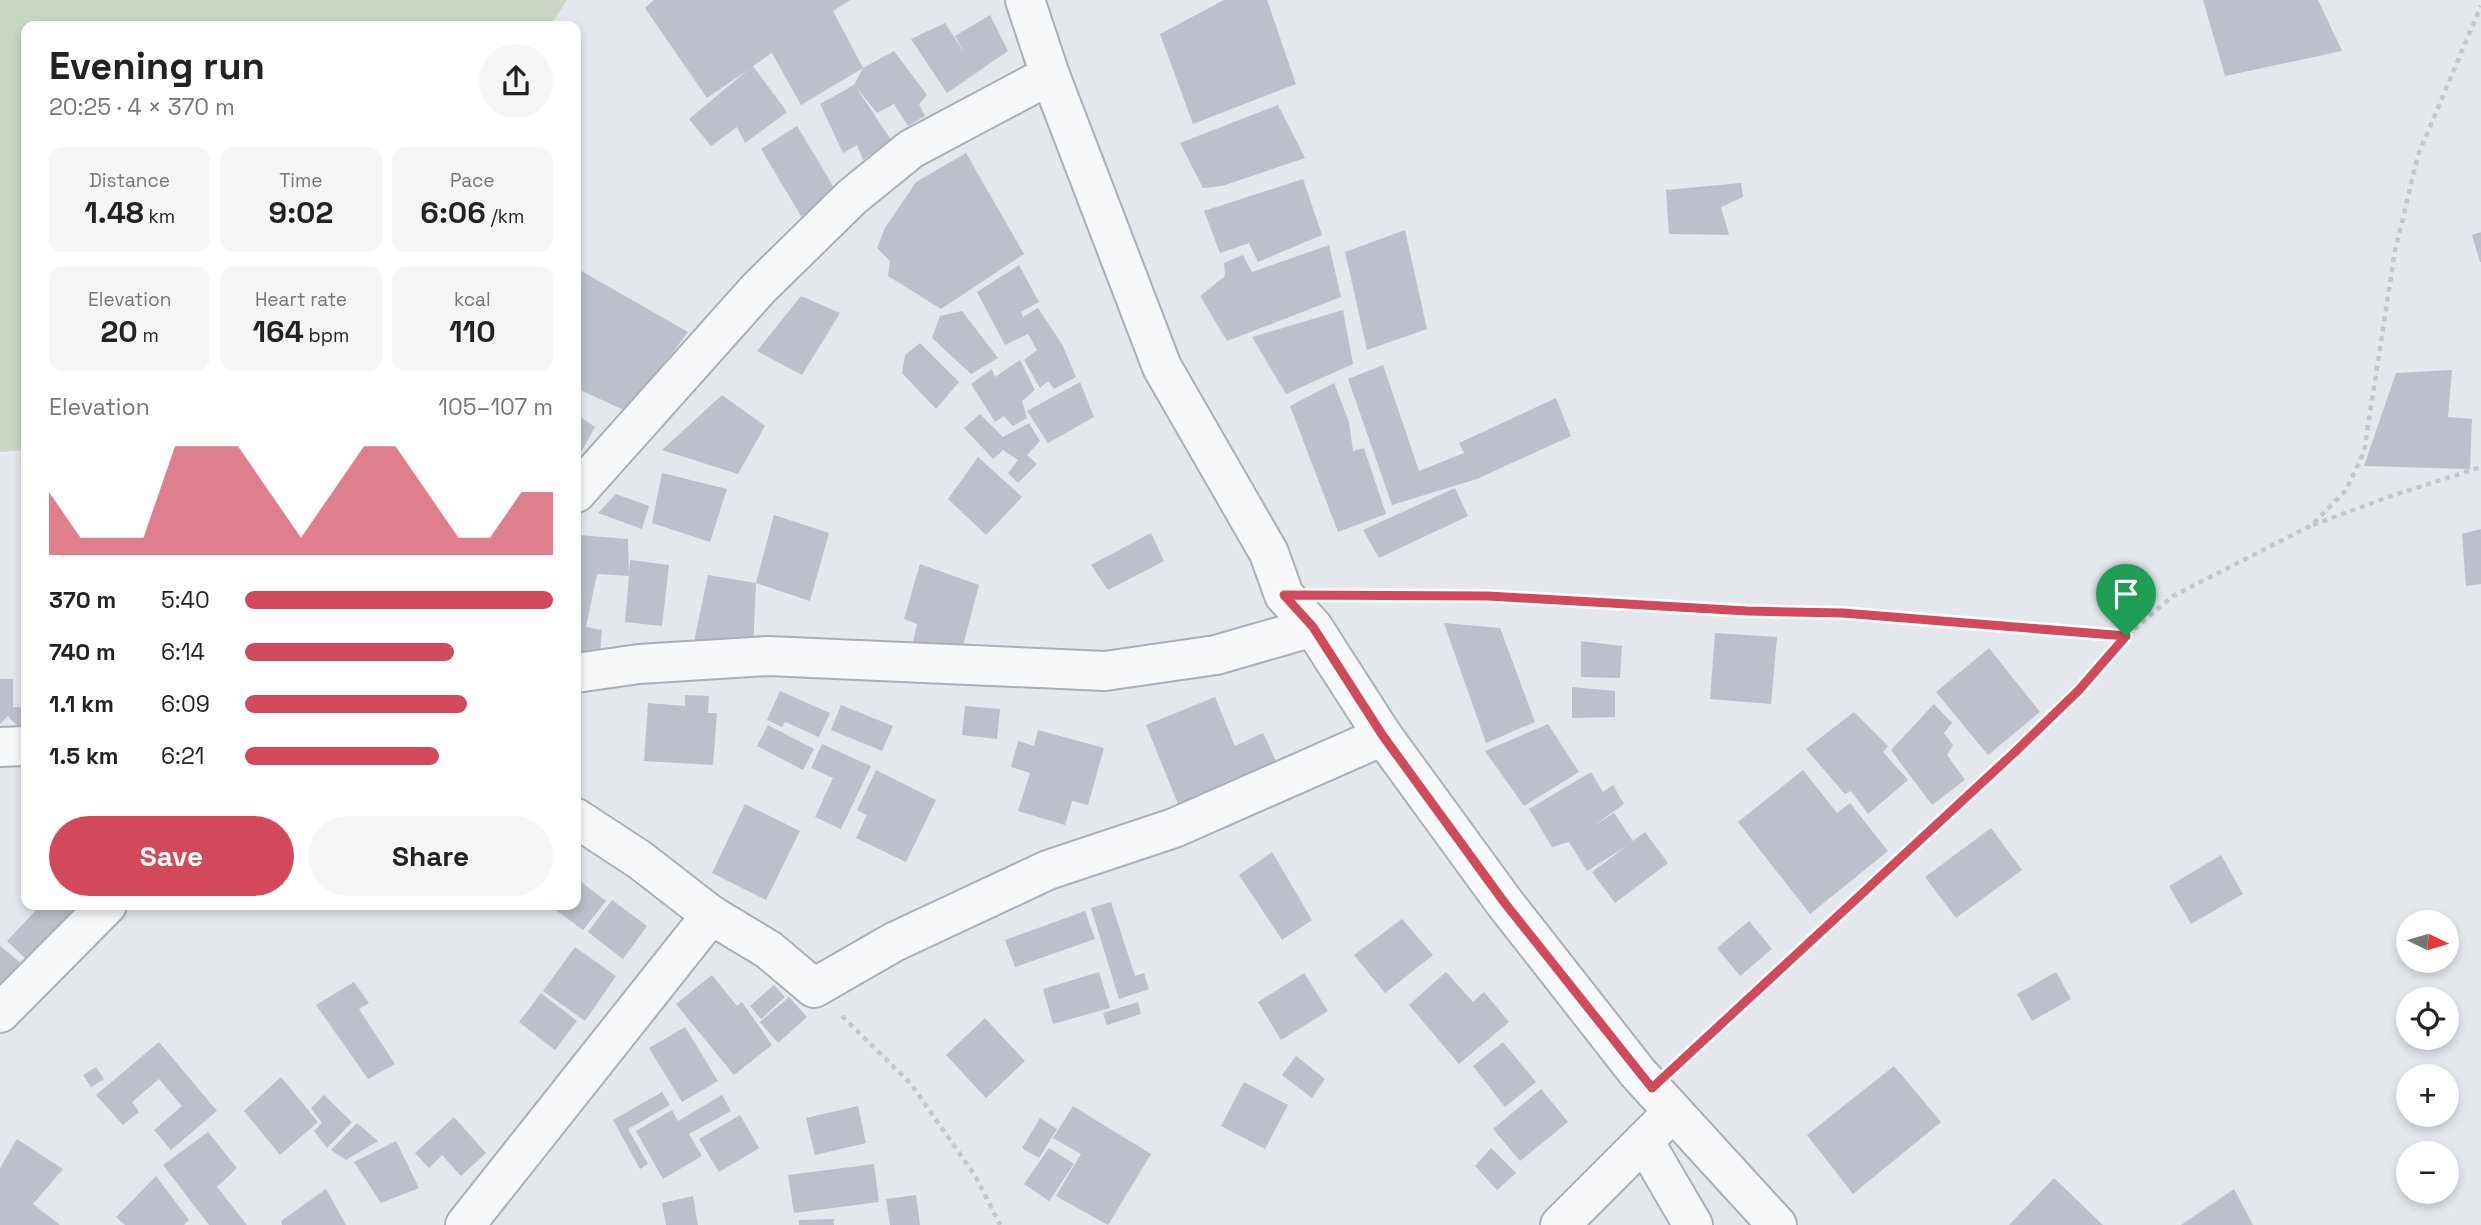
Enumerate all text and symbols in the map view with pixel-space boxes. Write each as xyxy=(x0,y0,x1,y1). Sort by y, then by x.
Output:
text: Evening run xyxy=(49,42,265,90)
button: share xyxy=(479,44,553,118)
text: 20:25 · 4 × 370 m xyxy=(49,92,235,122)
text: Distance xyxy=(89,168,170,193)
text: Time xyxy=(279,168,323,193)
text: Pace xyxy=(450,168,495,193)
text: 1.48 xyxy=(84,193,144,232)
text: 9:02 xyxy=(269,193,333,232)
text: 6:06 xyxy=(420,193,486,232)
text: km xyxy=(144,204,175,229)
text: /km xyxy=(486,204,524,229)
text: Elevation xyxy=(88,287,171,312)
text: Heart rate xyxy=(255,287,347,312)
text: kcal xyxy=(454,287,491,312)
text: 20 xyxy=(100,312,138,351)
text: 164 xyxy=(253,312,304,351)
text: 110 xyxy=(449,312,496,351)
text: m xyxy=(138,323,159,348)
text: bpm xyxy=(304,323,349,348)
text: Elevation xyxy=(49,392,150,422)
text: 105–107 m xyxy=(438,392,553,422)
pin xyxy=(2096,564,2156,636)
icon: arrive xyxy=(2107,575,2145,613)
text: 370 m xyxy=(49,585,116,615)
text: 5:40 xyxy=(161,585,210,615)
text: 740 m xyxy=(49,637,116,667)
text: 6:14 xyxy=(161,637,205,667)
text: 1.1 km xyxy=(49,689,114,719)
text: 6:09 xyxy=(161,689,210,719)
text: 1.5 km xyxy=(49,741,119,771)
text: 6:21 xyxy=(161,741,204,771)
button: Save xyxy=(49,816,294,896)
button: Share xyxy=(308,816,553,896)
north arrow xyxy=(2396,910,2459,973)
map controls xyxy=(2396,910,2459,1204)
button: locate xyxy=(2396,987,2459,1050)
button: + xyxy=(2396,1064,2459,1127)
button: − xyxy=(2396,1141,2459,1204)

